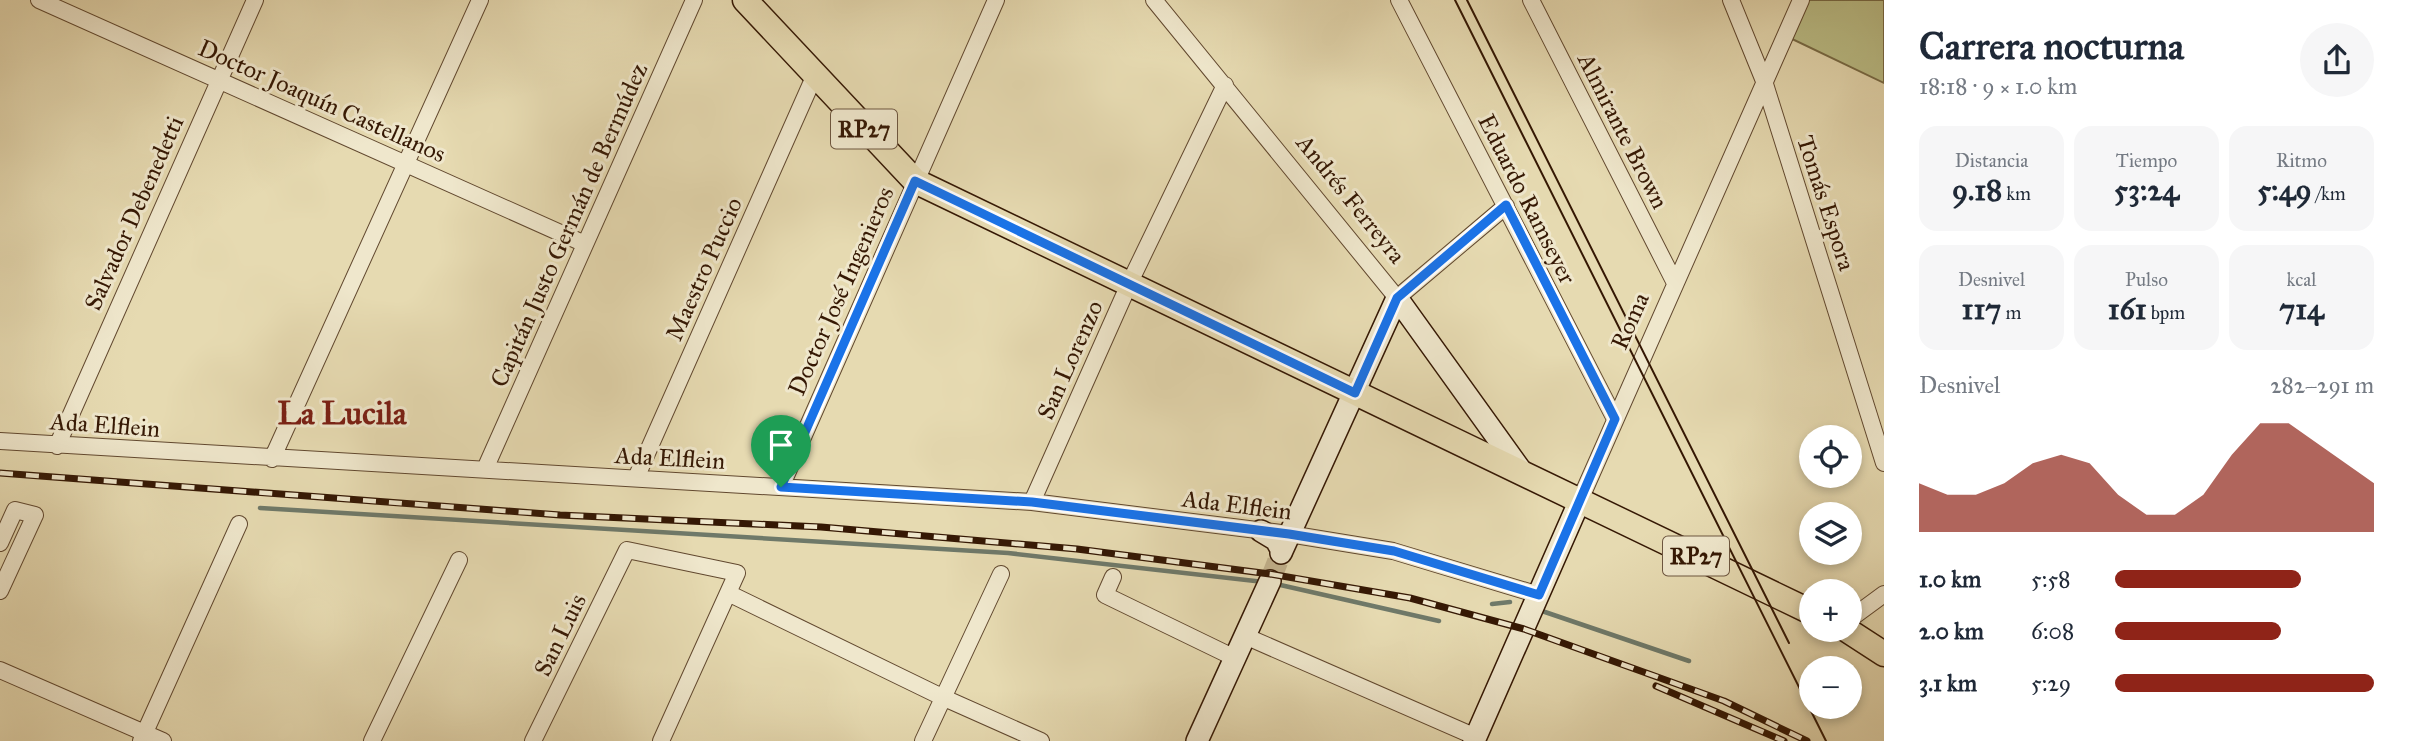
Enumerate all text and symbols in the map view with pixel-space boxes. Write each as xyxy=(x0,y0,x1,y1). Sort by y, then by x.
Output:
text: Carrera nocturna xyxy=(1919,23,2184,69)
button: share xyxy=(2300,23,2374,97)
street label: Doctor Joaquín Castellanos xyxy=(194,33,450,169)
street label: Almirante Brown xyxy=(1570,47,1675,214)
street label: Capitán Justo Germán de Bermúdez xyxy=(484,58,654,392)
text: 18:18 · 9 × 1.0 km xyxy=(1919,72,2077,100)
street label: Eduardo Ramseyer xyxy=(1471,109,1583,289)
road number: RP27 xyxy=(831,110,897,148)
street label: Salvador Debenedetti xyxy=(78,111,190,315)
street label: Andrés Ferreyra xyxy=(1289,128,1413,270)
street label: Tomás Espora xyxy=(1790,132,1862,275)
text: Distancia xyxy=(1955,149,2028,172)
text: Tiempo xyxy=(2116,149,2177,172)
text: Ritmo xyxy=(2276,149,2327,172)
text: 9.18 xyxy=(1952,172,2002,208)
text: 53:24 xyxy=(2114,172,2179,208)
text: 5:49 xyxy=(2257,172,2312,208)
street label: Doctor José Ingenieros xyxy=(781,182,901,400)
text: km xyxy=(2002,182,2031,205)
text: /km xyxy=(2312,182,2346,205)
street label: Maestro Puccio xyxy=(659,193,749,345)
text: Desnivel xyxy=(1958,268,2025,291)
text: Pulso xyxy=(2125,268,2168,291)
text: kcal xyxy=(2287,268,2316,291)
street label: Roma xyxy=(1604,287,1656,354)
text: 117 xyxy=(1962,291,2001,327)
text: 161 xyxy=(2108,291,2147,327)
text: 714 xyxy=(2279,291,2324,327)
street label: San Lorenzo xyxy=(1030,296,1110,424)
text: m xyxy=(2001,301,2021,324)
text: bpm xyxy=(2147,301,2185,324)
text: Desnivel xyxy=(1919,371,2000,399)
text: 282–291 m xyxy=(2270,371,2374,399)
district label: La Lucila xyxy=(277,394,408,433)
street label: Ada Elflein xyxy=(48,406,161,444)
pin xyxy=(751,415,811,487)
map controls xyxy=(1799,425,1862,719)
button: locate xyxy=(1799,425,1862,488)
icon: arrive xyxy=(762,426,800,464)
street label: Ada Elflein xyxy=(613,440,726,476)
street label: Ada Elflein xyxy=(1179,483,1294,527)
button: layers xyxy=(1799,502,1862,565)
road number: RP27 xyxy=(1663,536,1729,576)
text: 1.0 km xyxy=(1919,565,1981,593)
text: 5:58 xyxy=(2031,565,2070,593)
button: + xyxy=(1799,579,1862,642)
street label: San Luis xyxy=(527,589,593,681)
text: 2.0 km xyxy=(1919,617,1984,645)
text: 6:08 xyxy=(2031,617,2074,645)
button: − xyxy=(1799,656,1862,719)
text: 3.1 km xyxy=(1919,669,1977,697)
text: 5:29 xyxy=(2031,669,2071,697)

